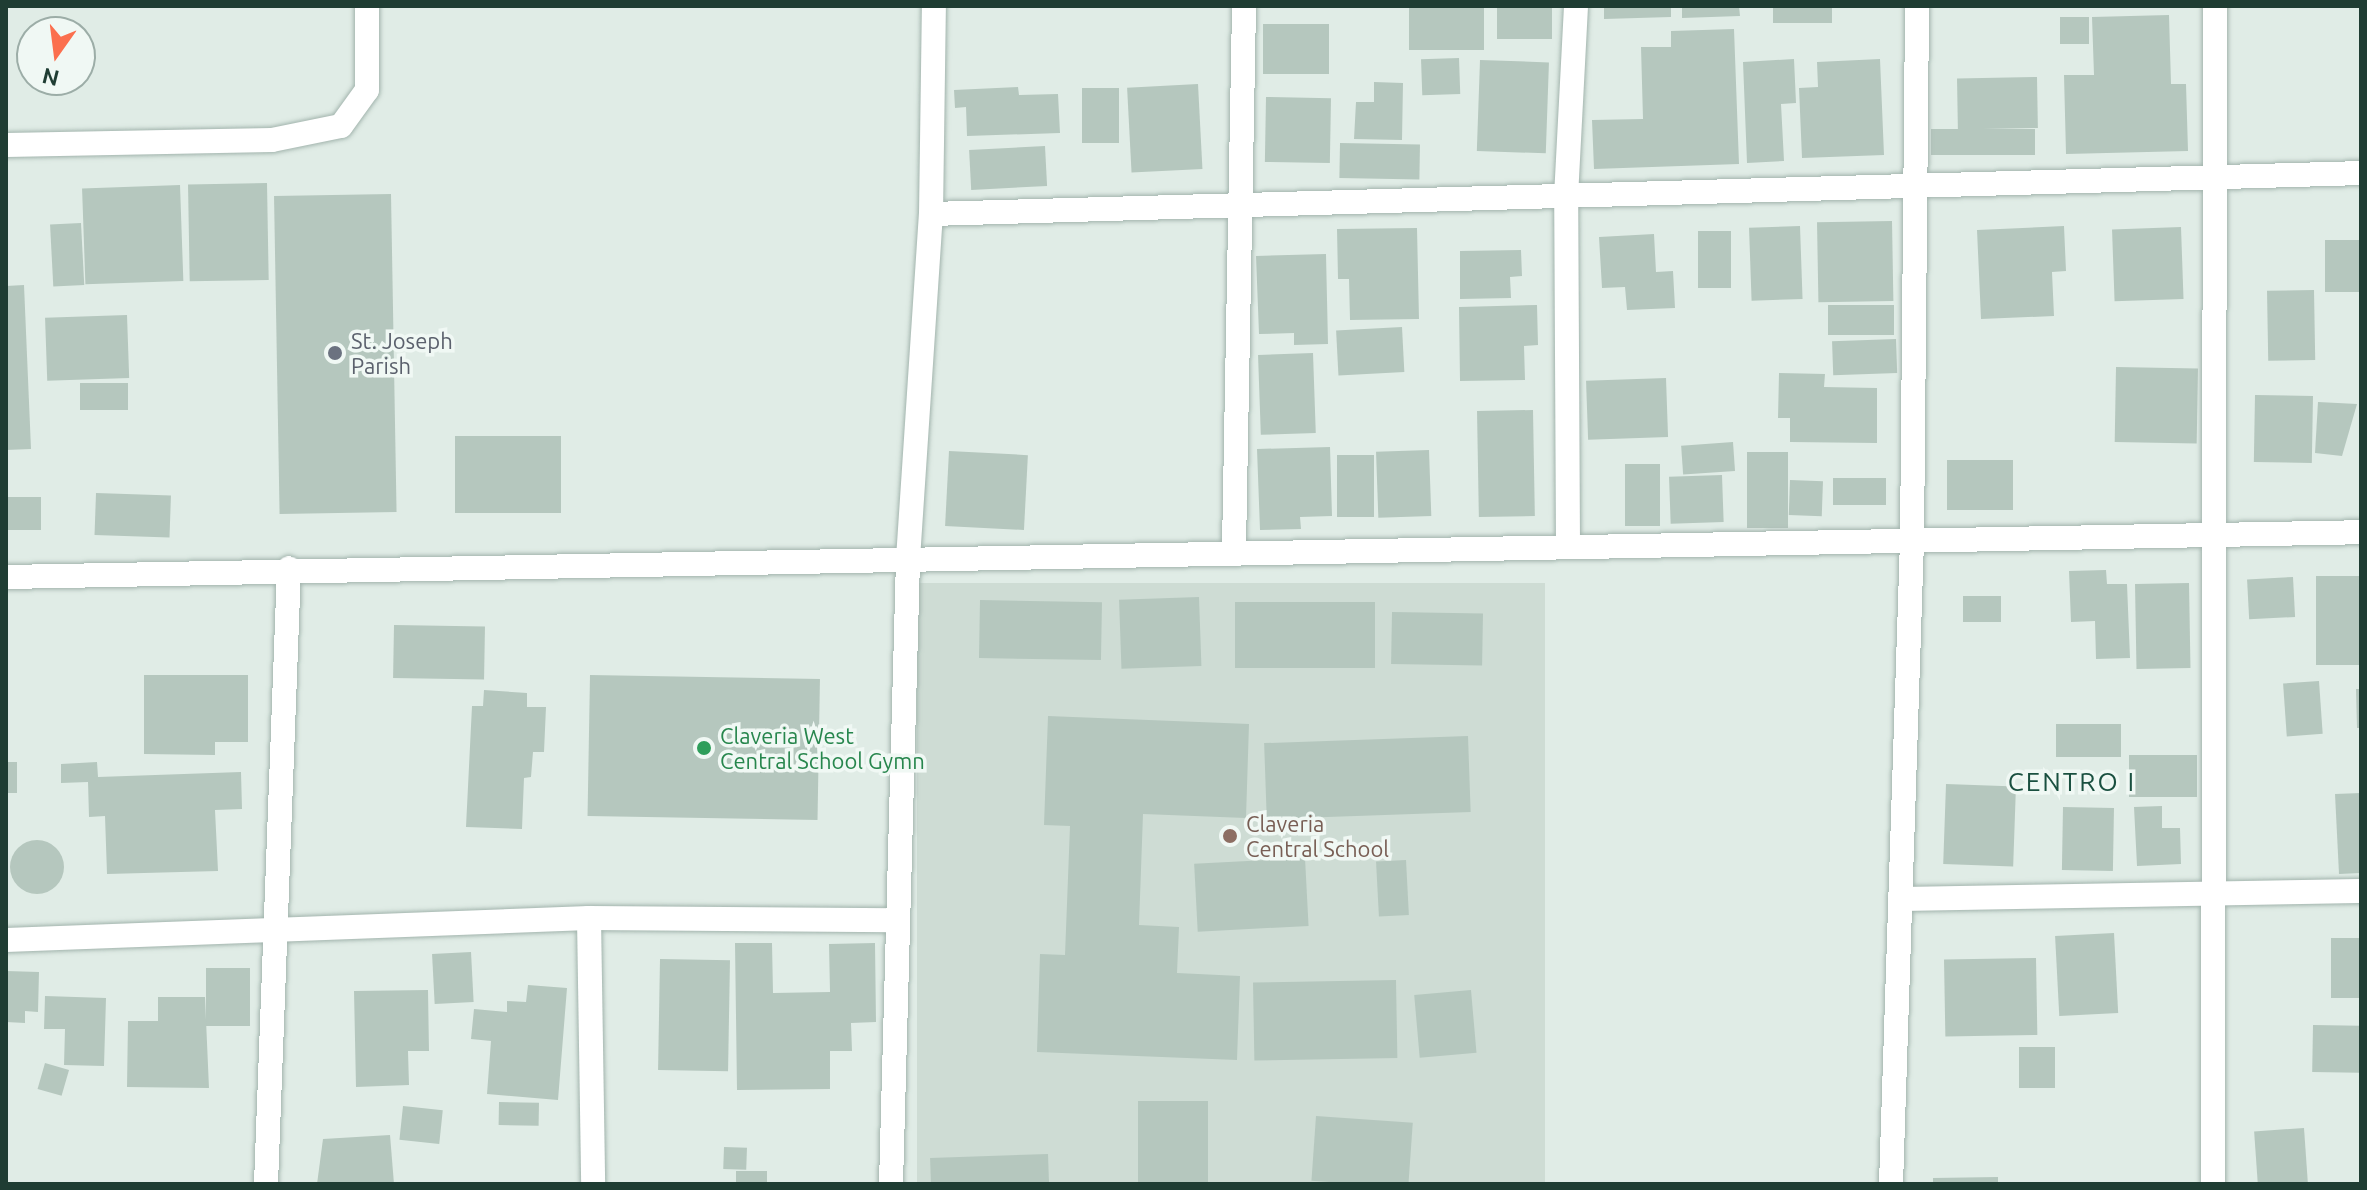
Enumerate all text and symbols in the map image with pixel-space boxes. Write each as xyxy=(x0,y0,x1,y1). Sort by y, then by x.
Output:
north arrow xyxy=(16,16,96,96)
text: N xyxy=(40,64,62,92)
place label: St. Joseph Parish xyxy=(351,327,453,378)
marker: St. Joseph Parish xyxy=(326,344,344,362)
place label: Claveria West Central School Gymn xyxy=(720,722,925,774)
marker: Claveria West Central School Gymn xyxy=(695,739,713,757)
district label: CENTRO I xyxy=(2008,766,2136,798)
place label: Claveria Central School xyxy=(1246,810,1389,862)
marker: Claveria Central School xyxy=(1221,827,1239,845)

